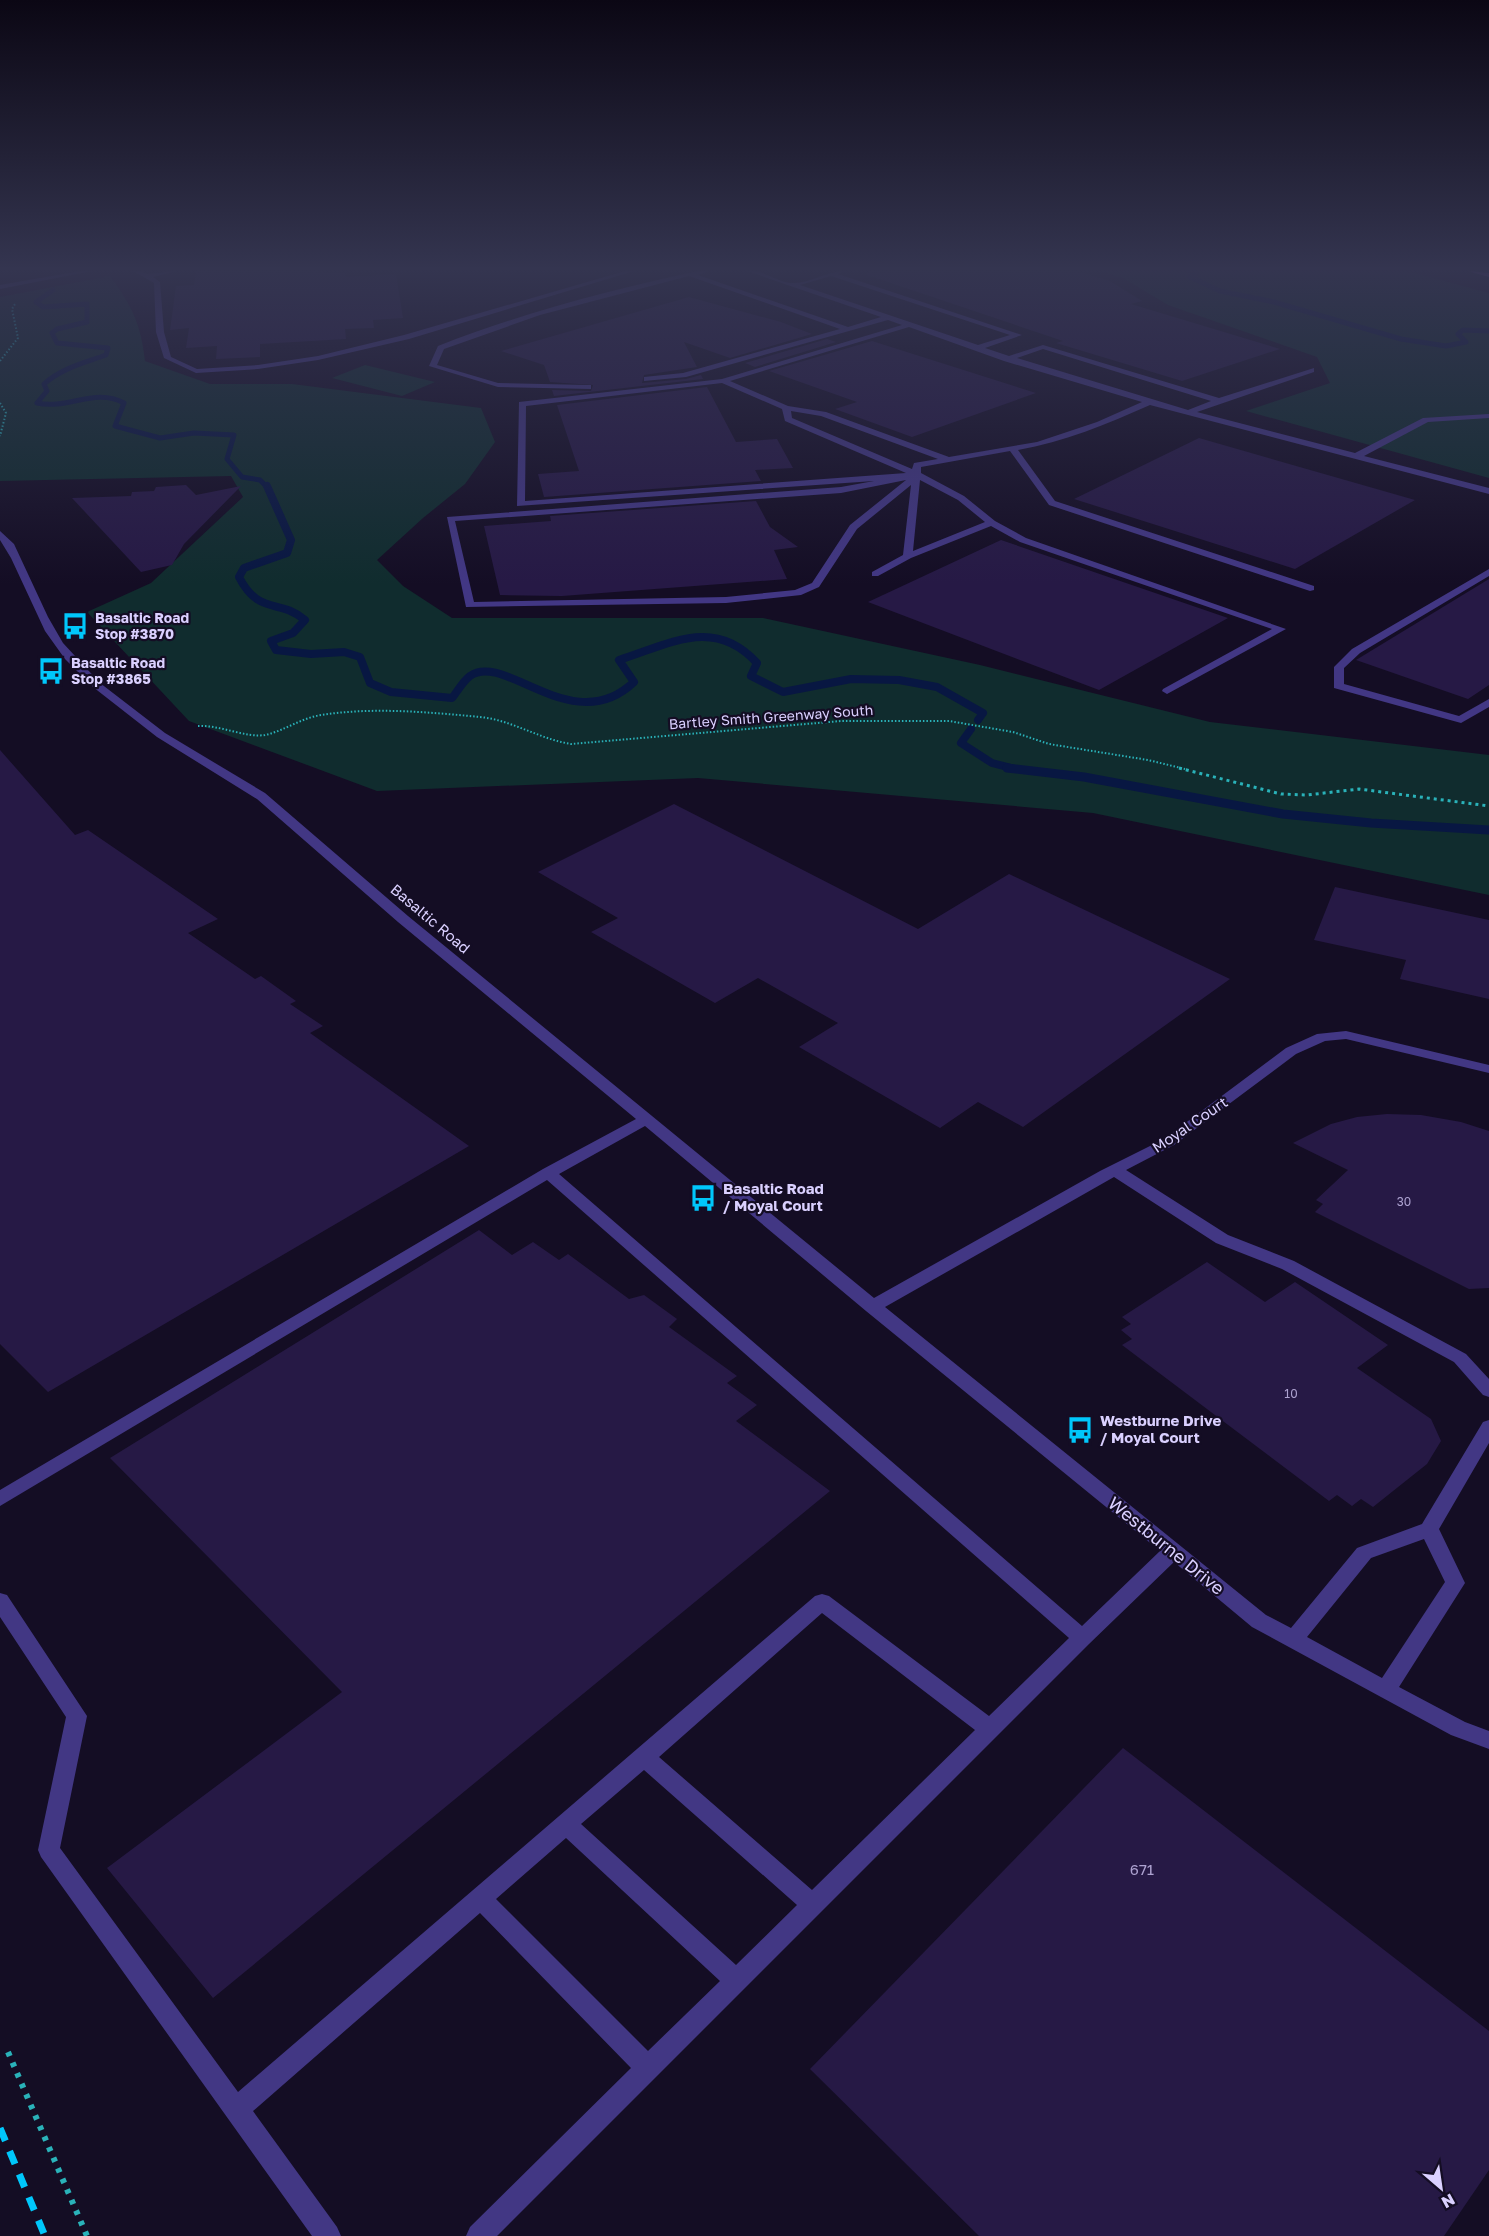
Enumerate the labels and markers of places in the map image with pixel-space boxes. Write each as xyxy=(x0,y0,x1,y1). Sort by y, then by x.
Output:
place label: Basaltic Road Stop #3870 xyxy=(95,609,189,642)
bus stop icon: Basaltic Road Stop #3870 xyxy=(60,611,90,641)
place label: Basaltic Road Stop #3865 xyxy=(71,654,165,687)
bus stop icon: Basaltic Road Stop #3865 xyxy=(36,656,66,686)
place label: Basaltic Road / Moyal Court xyxy=(723,1179,824,1214)
bus stop icon: Basaltic Road / Moyal Court xyxy=(688,1183,718,1213)
place label: Westburne Drive / Moyal Court xyxy=(1100,1411,1221,1446)
bus stop icon: Westburne Drive / Moyal Court xyxy=(1065,1415,1095,1445)

